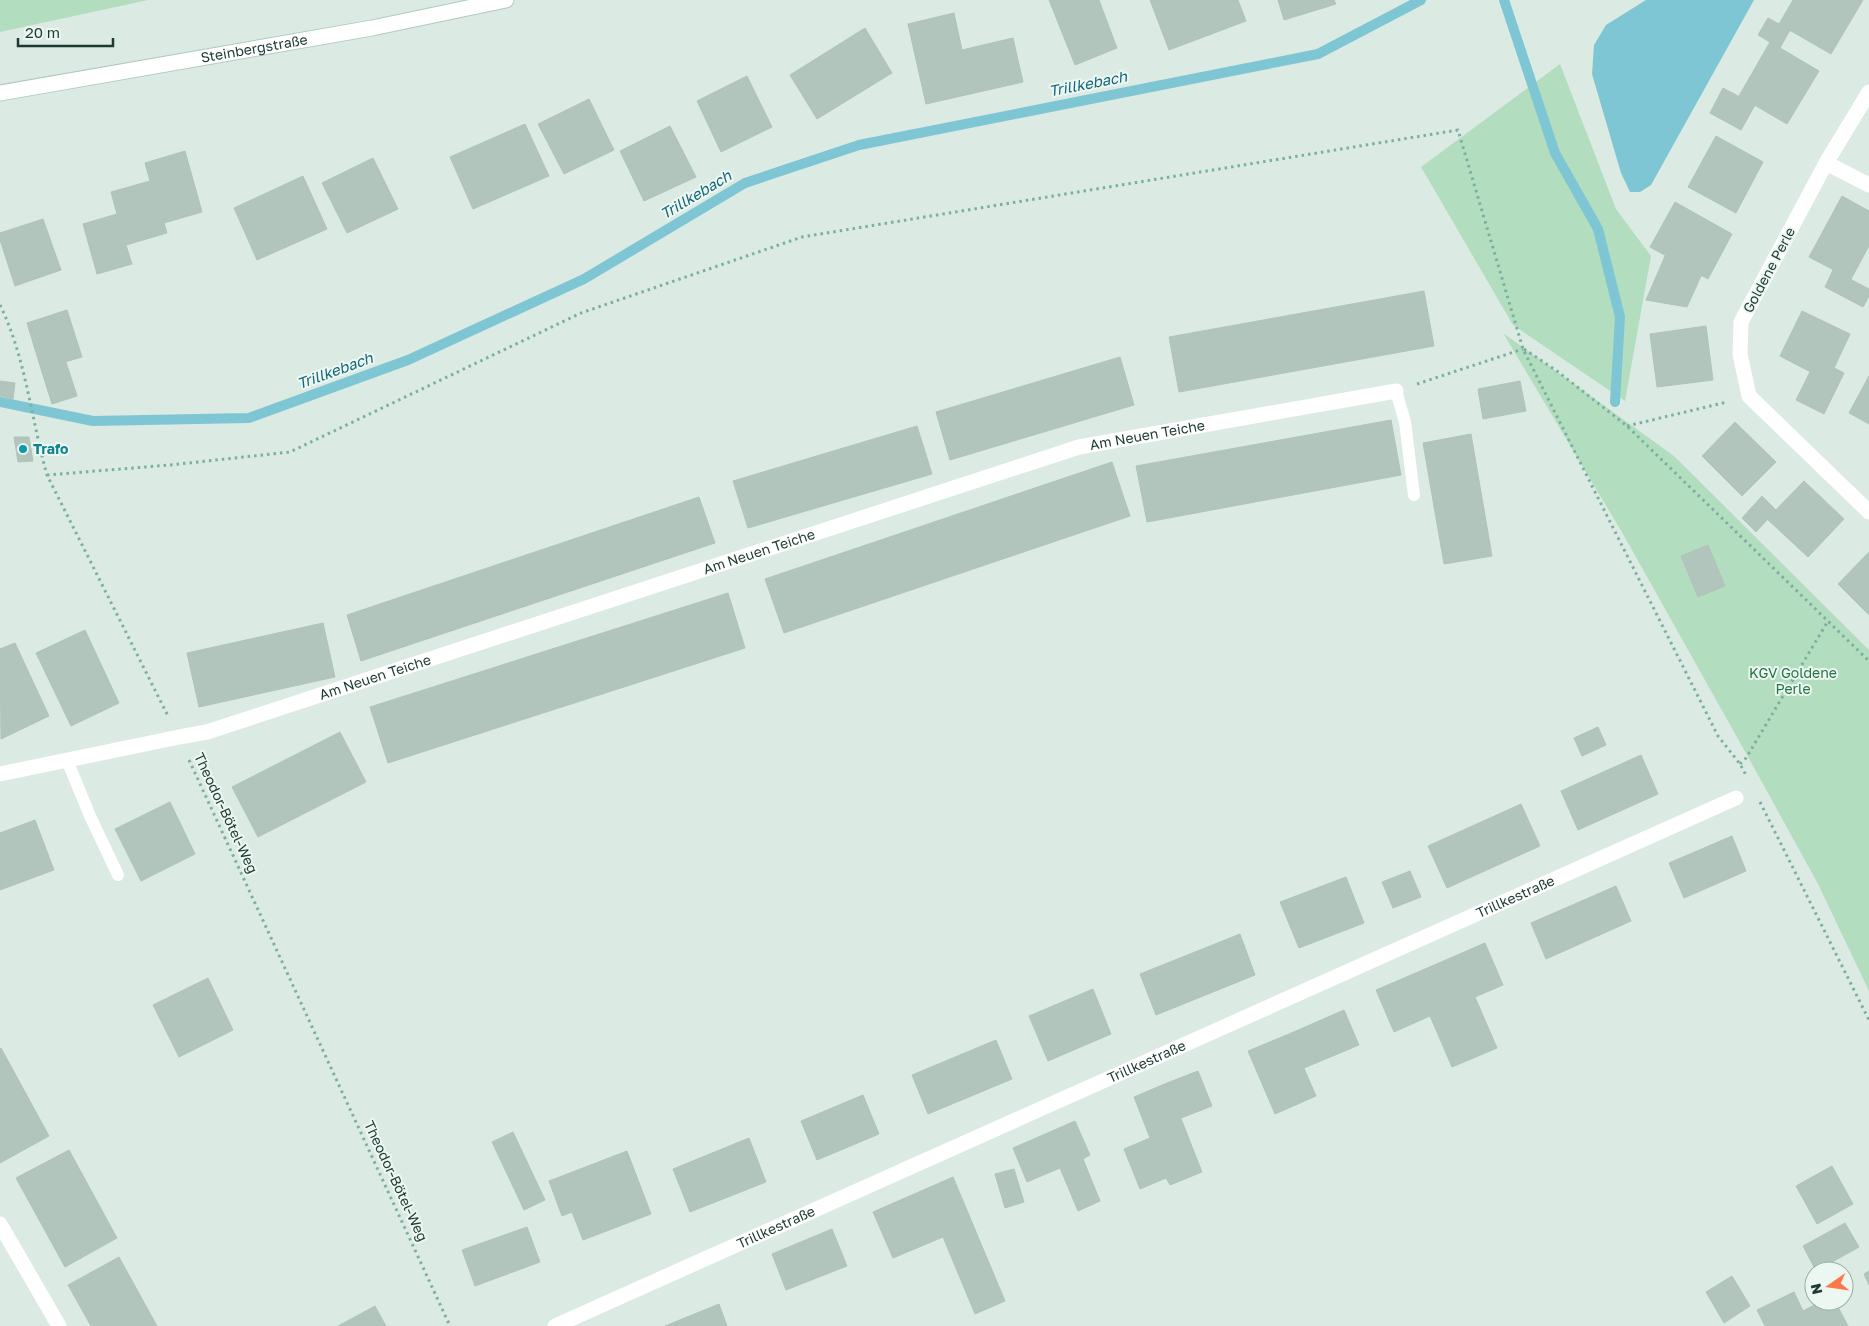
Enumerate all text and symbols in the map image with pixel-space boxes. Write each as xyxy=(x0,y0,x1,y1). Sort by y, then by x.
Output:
scale bar xyxy=(18,15,112,47)
text: 20 m xyxy=(25,23,60,41)
street label: Steinbergstraße xyxy=(199,30,309,66)
water label: Trillkebach xyxy=(1047,66,1129,99)
water label: Trillkebach xyxy=(657,166,735,222)
street label: Goldene Perle xyxy=(1739,224,1798,316)
water label: Trillkebach xyxy=(294,348,376,392)
street label: Am Neuen Teiche xyxy=(1088,416,1206,453)
place label: Trafo xyxy=(33,440,68,457)
marker: Trafo xyxy=(17,443,29,455)
street label: Am Neuen Teiche xyxy=(701,525,817,577)
street label: Am Neuen Teiche xyxy=(317,650,433,703)
park label: KGV Goldene Perle xyxy=(1749,664,1837,697)
street label: Theodor-Bötel-Weg xyxy=(191,750,262,876)
street label: Trillkestraße xyxy=(1473,871,1557,921)
street label: Trillkestraße xyxy=(1105,1036,1188,1086)
street label: Theodor-Bötel-Weg xyxy=(361,1118,432,1244)
street label: Trillkestraße xyxy=(734,1202,817,1252)
north arrow xyxy=(1804,1261,1854,1311)
text: N xyxy=(1806,1282,1825,1296)

